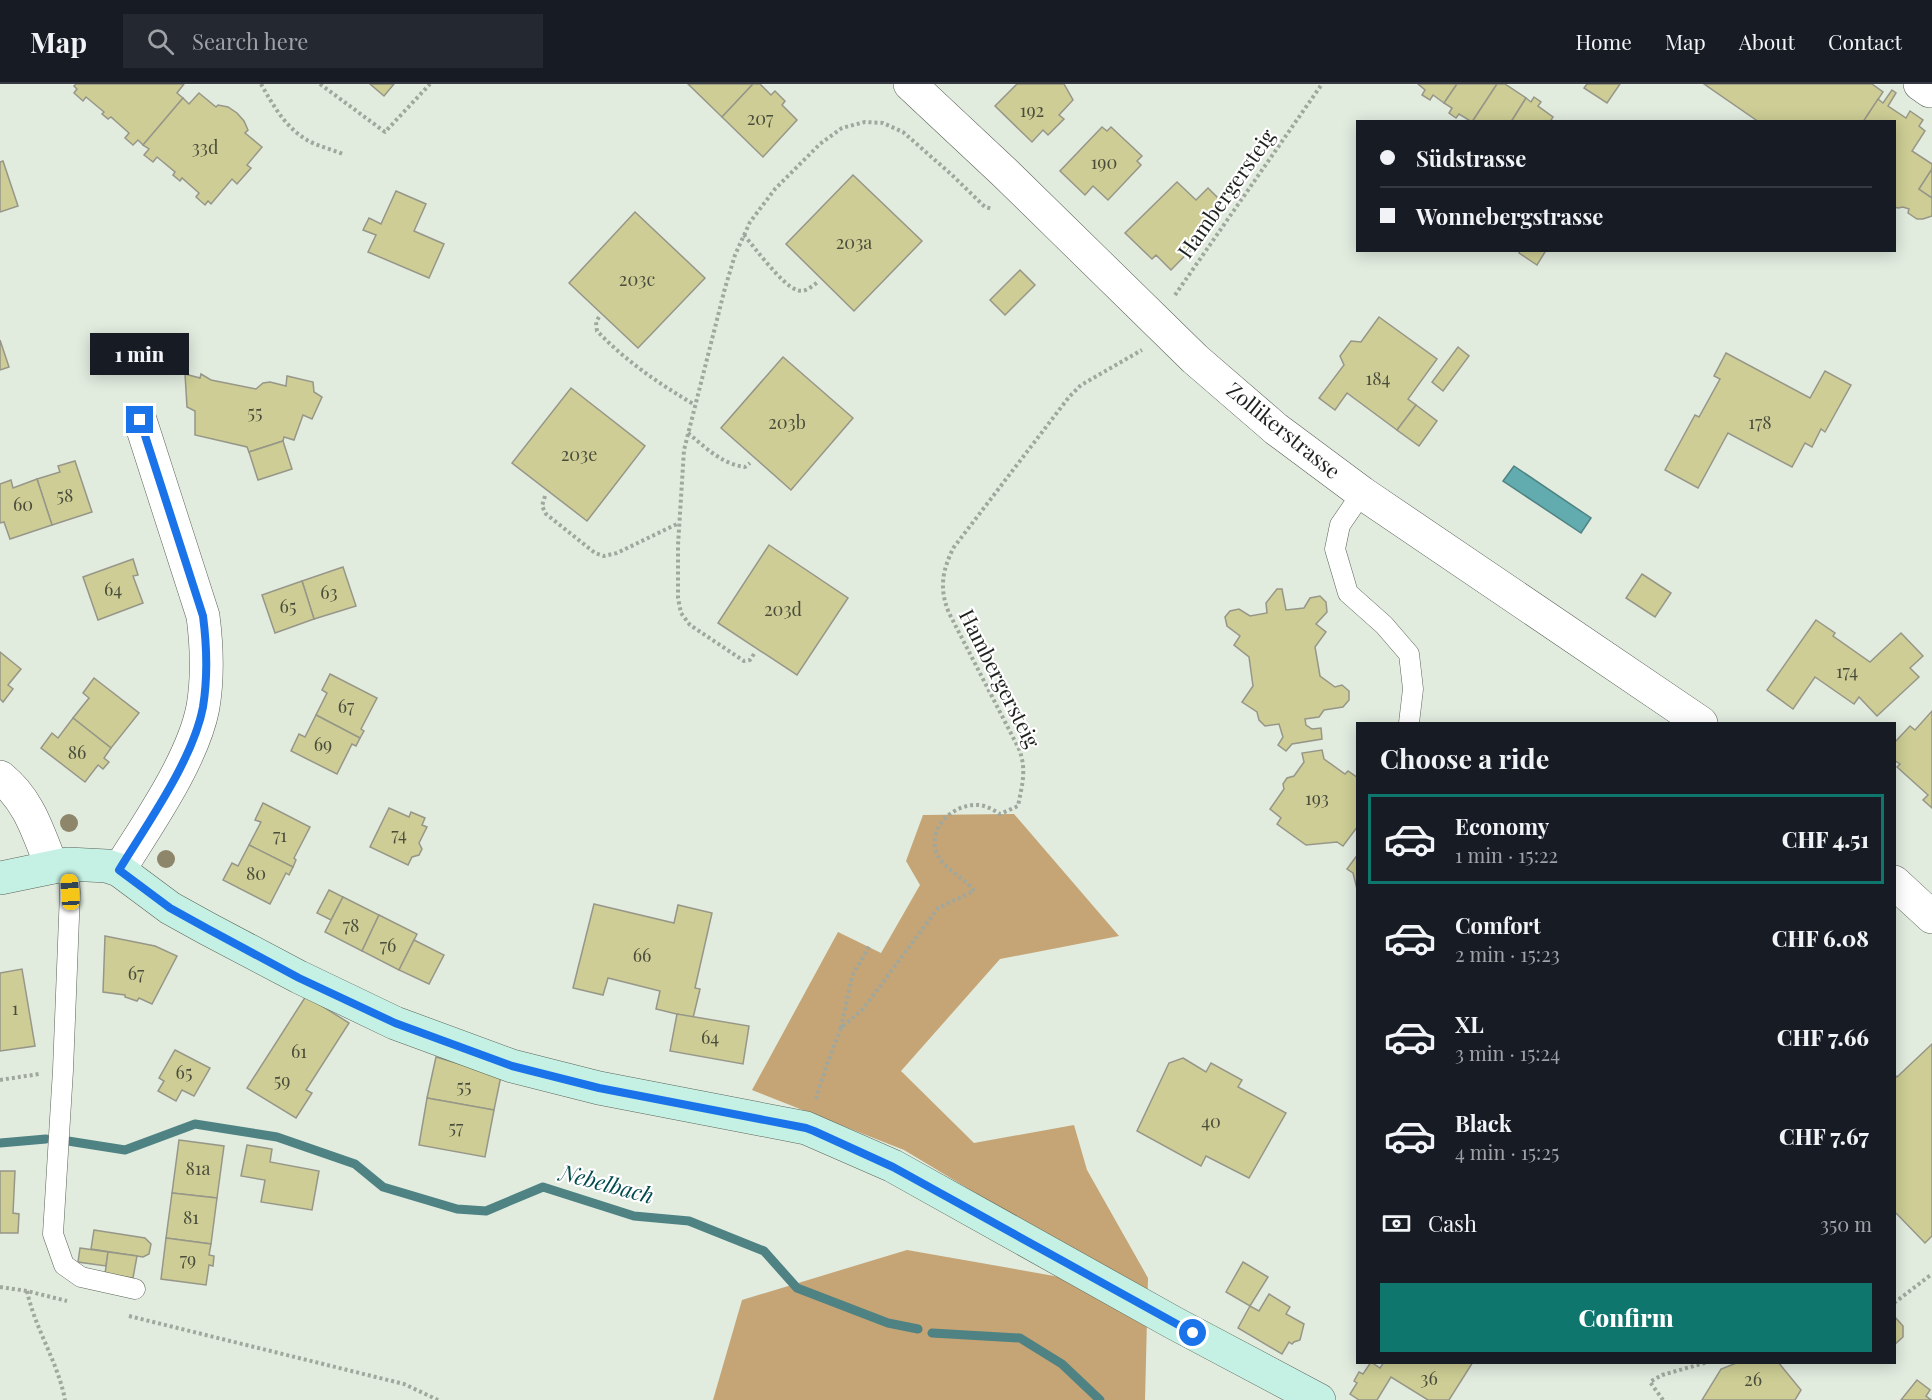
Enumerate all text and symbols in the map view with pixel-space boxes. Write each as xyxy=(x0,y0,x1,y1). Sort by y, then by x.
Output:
search box xyxy=(123,14,543,68)
text: Map xyxy=(30,23,87,60)
icon: search xyxy=(144,25,177,58)
text: Search here xyxy=(192,26,308,56)
text: Home xyxy=(1576,27,1632,55)
text: Map xyxy=(1665,27,1706,55)
text: About xyxy=(1739,27,1795,55)
text: Contact xyxy=(1828,27,1902,55)
house number: 192 xyxy=(1020,98,1044,122)
house number: 207 xyxy=(747,106,774,130)
street label: Hambergersteig xyxy=(1170,122,1280,263)
house number: 33d xyxy=(192,135,219,159)
text: Südstrasse xyxy=(1416,143,1526,173)
house number: 190 xyxy=(1091,150,1117,174)
text: Wonnebergstrasse xyxy=(1416,201,1603,231)
house number: 203a xyxy=(836,230,872,254)
house number: 203c xyxy=(619,267,655,291)
callout: 1 min xyxy=(90,333,190,375)
text: 1 min xyxy=(115,340,164,367)
house number: 184 xyxy=(1366,366,1391,390)
street label: Zollikerstrasse xyxy=(1222,375,1347,484)
house number: 55 xyxy=(248,400,262,424)
route end xyxy=(126,406,153,433)
house number: 203b xyxy=(768,410,806,434)
house number: 178 xyxy=(1748,410,1772,434)
house number: 203e xyxy=(561,442,597,466)
house number: 58 xyxy=(57,483,73,507)
house number: 60 xyxy=(13,492,33,516)
house number: 64 xyxy=(104,577,122,601)
house number: 63 xyxy=(320,580,338,604)
house number: 65 xyxy=(280,594,296,618)
house number: 203d xyxy=(764,597,803,621)
street label: Hambergersteig xyxy=(954,604,1048,752)
house number: 174 xyxy=(1836,659,1858,683)
house number: 67 xyxy=(338,694,355,718)
house number: 69 xyxy=(314,732,332,756)
house number: 86 xyxy=(68,740,86,764)
text: Choose a ride xyxy=(1380,740,1549,776)
house number: 193 xyxy=(1305,786,1329,810)
text: Economy xyxy=(1455,811,1549,841)
icon: car xyxy=(1383,812,1437,866)
house number: 74 xyxy=(391,822,407,846)
house number: 71 xyxy=(273,823,287,847)
text: CHF 4.51 xyxy=(1782,824,1869,854)
text: 1 min · 15:22 xyxy=(1455,841,1558,868)
house number: 80 xyxy=(246,861,266,885)
car xyxy=(60,873,80,911)
text: Comfort xyxy=(1455,910,1541,940)
icon: car xyxy=(1383,911,1437,965)
house number: 78 xyxy=(343,913,359,937)
text: CHF 6.08 xyxy=(1772,923,1869,953)
house number: 76 xyxy=(380,933,396,957)
text: 2 min · 15:23 xyxy=(1455,940,1560,967)
house number: 66 xyxy=(633,943,651,967)
house number: 67 xyxy=(128,961,145,985)
house number: 1 xyxy=(12,996,19,1020)
text: XL xyxy=(1455,1009,1484,1039)
icon: car xyxy=(1383,1010,1437,1064)
text: CHF 7.66 xyxy=(1777,1022,1869,1052)
house number: 64 xyxy=(701,1025,719,1049)
house number: 61 xyxy=(291,1039,307,1063)
text: 3 min · 15:24 xyxy=(1455,1039,1560,1066)
house number: 65 xyxy=(176,1060,192,1084)
house number: 59 xyxy=(274,1068,290,1092)
house number: 55 xyxy=(457,1074,471,1098)
text: Black xyxy=(1455,1108,1512,1138)
house number: 40 xyxy=(1201,1109,1221,1133)
icon: car xyxy=(1383,1109,1437,1163)
house number: 57 xyxy=(449,1115,464,1139)
text: CHF 7.67 xyxy=(1779,1121,1869,1151)
text: 4 min · 15:25 xyxy=(1455,1138,1559,1165)
house number: 81a xyxy=(186,1156,211,1180)
water label: Nebelbach xyxy=(555,1156,657,1210)
house number: 81 xyxy=(183,1205,199,1229)
icon: cash xyxy=(1380,1207,1413,1240)
text: Cash xyxy=(1428,1208,1477,1238)
text: 350 m xyxy=(1820,1210,1872,1237)
house number: 79 xyxy=(180,1247,196,1271)
button: Confirm xyxy=(1380,1283,1872,1352)
route start xyxy=(1179,1319,1206,1346)
house number: 36 xyxy=(1420,1366,1438,1390)
house number: 26 xyxy=(1744,1367,1762,1391)

